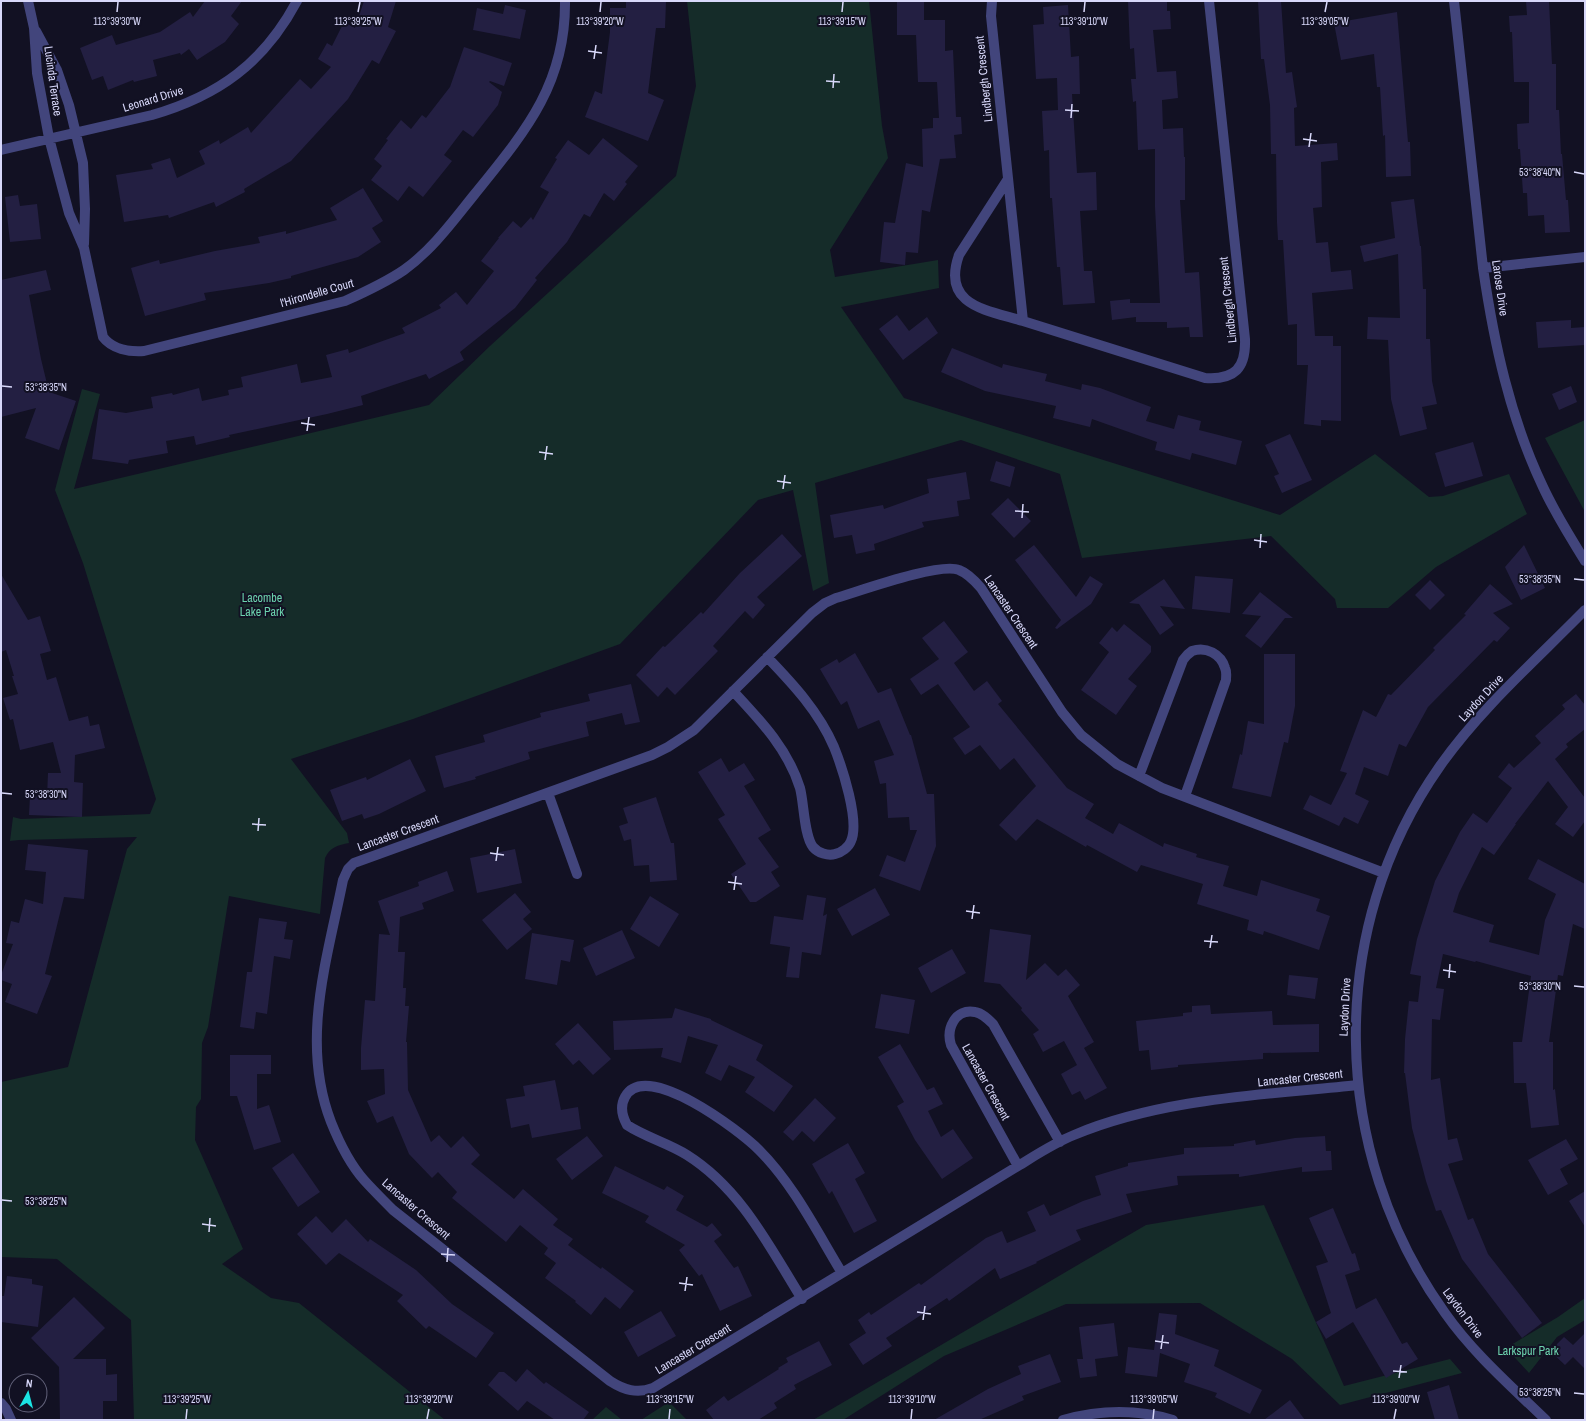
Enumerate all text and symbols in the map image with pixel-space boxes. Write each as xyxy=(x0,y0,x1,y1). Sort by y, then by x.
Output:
text: 113°39'30"W xyxy=(93,15,141,28)
text: 113°39'25"W xyxy=(334,15,382,28)
text: 113°39'20"W xyxy=(576,15,624,28)
text: 113°39'15"W xyxy=(818,15,866,28)
text: 113°39'10"W xyxy=(1060,15,1108,28)
text: 113°39'05"W xyxy=(1301,15,1349,28)
street label: Lindbergh Crescent xyxy=(971,35,996,123)
street label: Lucinda Terrace xyxy=(40,45,66,117)
street label: Leonard Drive xyxy=(121,82,185,116)
text: 53°38'40"N xyxy=(1519,166,1561,179)
street label: Lindbergh Crescent xyxy=(1215,256,1240,344)
street label: Larose Drive xyxy=(1488,259,1512,317)
street label: l'Hirondelle Court xyxy=(278,275,356,311)
text: 53°38'35"N xyxy=(25,381,67,394)
street label: Lancaster Crescent xyxy=(981,572,1042,652)
text: 53°38'35"N xyxy=(1519,573,1561,586)
park label: Lacombe Lake Park xyxy=(240,590,284,620)
street label: Laydon Drive xyxy=(1455,671,1507,725)
text: 53°38'30"N xyxy=(25,788,67,801)
street label: Lancaster Crescent xyxy=(355,811,441,855)
street label: Laydon Drive xyxy=(1335,977,1355,1037)
text: 53°38'30"N xyxy=(1519,980,1561,993)
street label: Lancaster Crescent xyxy=(958,1041,1014,1123)
street label: Lancaster Crescent xyxy=(1257,1066,1344,1090)
street label: Lancaster Crescent xyxy=(379,1175,454,1243)
text: 53°38'25"N xyxy=(25,1195,67,1208)
street label: Laydon Drive xyxy=(1439,1285,1487,1341)
street label: Lancaster Crescent xyxy=(652,1320,734,1378)
park label: Larkspur Park xyxy=(1497,1343,1559,1359)
north arrow xyxy=(8,1373,48,1413)
text: N xyxy=(25,1376,33,1390)
text: 53°38'25"N xyxy=(1519,1386,1561,1399)
text: 113°39'25"W xyxy=(163,1393,211,1406)
text: 113°39'20"W xyxy=(405,1393,453,1406)
text: 113°39'15"W xyxy=(646,1393,694,1406)
text: 113°39'10"W xyxy=(888,1393,936,1406)
text: 113°39'05"W xyxy=(1130,1393,1178,1406)
text: 113°39'00"W xyxy=(1372,1393,1420,1406)

